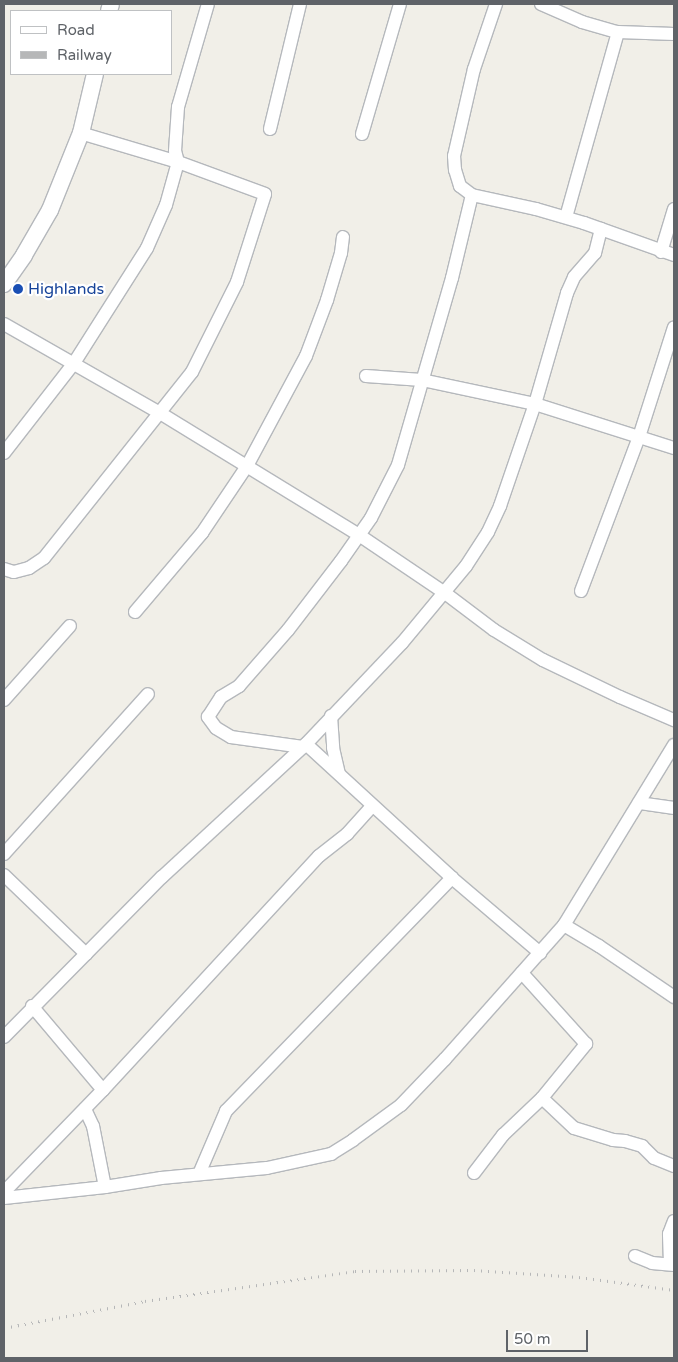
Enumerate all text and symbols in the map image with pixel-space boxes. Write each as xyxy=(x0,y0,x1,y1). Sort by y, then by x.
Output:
legend xyxy=(10,10,172,75)
text: Road xyxy=(57,21,95,39)
text: Railway xyxy=(57,46,112,64)
place label: Highlands xyxy=(28,279,104,299)
marker: Highlands xyxy=(12,283,24,295)
scale bar xyxy=(508,1320,590,1352)
text: 50 m xyxy=(514,1330,551,1348)

